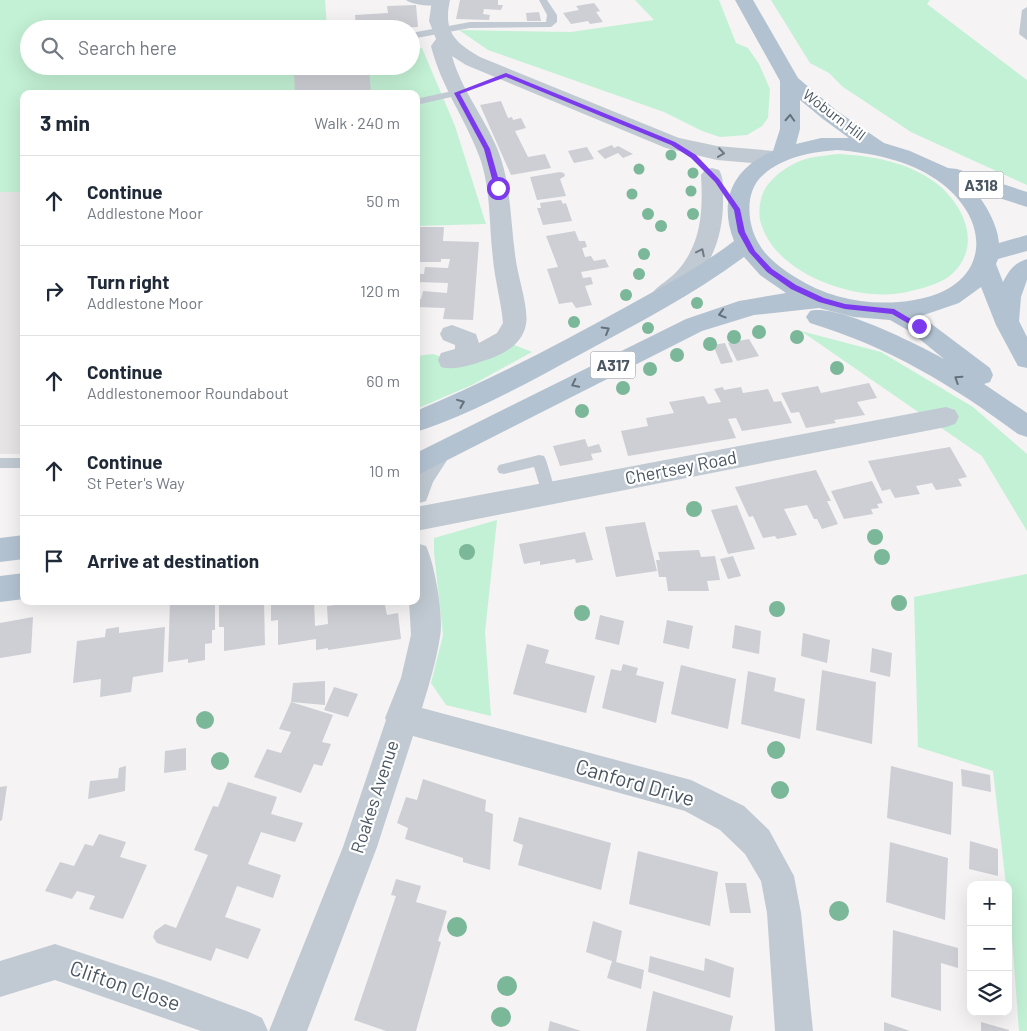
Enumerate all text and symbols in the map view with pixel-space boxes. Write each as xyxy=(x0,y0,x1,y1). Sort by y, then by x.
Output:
search box xyxy=(20,20,420,75)
icon: search xyxy=(38,34,66,62)
text: Search here xyxy=(78,36,177,59)
street label: Woburn Hill xyxy=(800,85,870,144)
text: 3 min xyxy=(40,110,90,135)
text: Walk · 240 m xyxy=(314,113,400,132)
one-way arrow xyxy=(785,114,796,122)
one-way arrow xyxy=(717,147,725,158)
road number: A318 xyxy=(958,172,1004,198)
route start xyxy=(487,177,510,200)
text: Continue xyxy=(87,180,163,203)
icon: ahead xyxy=(40,187,68,215)
text: 50 m xyxy=(366,191,400,210)
text: Addlestone Moor xyxy=(87,203,203,222)
one-way arrow xyxy=(695,248,705,257)
text: Turn right xyxy=(87,270,169,293)
icon: right xyxy=(40,277,68,305)
text: 120 m xyxy=(360,281,400,300)
text: Addlestone Moor xyxy=(87,293,203,312)
one-way arrow xyxy=(718,309,726,319)
route end xyxy=(908,315,931,338)
one-way arrow xyxy=(601,326,610,336)
road number: A317 xyxy=(590,352,636,378)
text: Continue xyxy=(87,360,163,383)
icon: ahead xyxy=(40,367,68,395)
text: 60 m xyxy=(366,371,400,390)
one-way arrow xyxy=(955,376,964,386)
one-way arrow xyxy=(571,377,580,388)
text: Addlestonemoor Roundabout xyxy=(87,383,289,402)
one-way arrow xyxy=(456,399,465,409)
street label: Chertsey Road xyxy=(623,445,738,489)
text: Continue xyxy=(87,450,163,473)
icon: ahead xyxy=(40,457,68,485)
text: 10 m xyxy=(369,461,400,480)
text: St Peter's Way xyxy=(87,473,185,492)
icon: arrive xyxy=(40,547,68,575)
text: Arrive at destination xyxy=(87,549,259,572)
street label: Roakes Avenue xyxy=(345,737,403,856)
street label: Canford Drive xyxy=(573,753,698,810)
map controls xyxy=(967,881,1012,1016)
button: + xyxy=(967,881,1012,926)
button: − xyxy=(967,926,1012,971)
street label: Clifton Close xyxy=(67,954,184,1015)
button: layers xyxy=(967,971,1012,1016)

